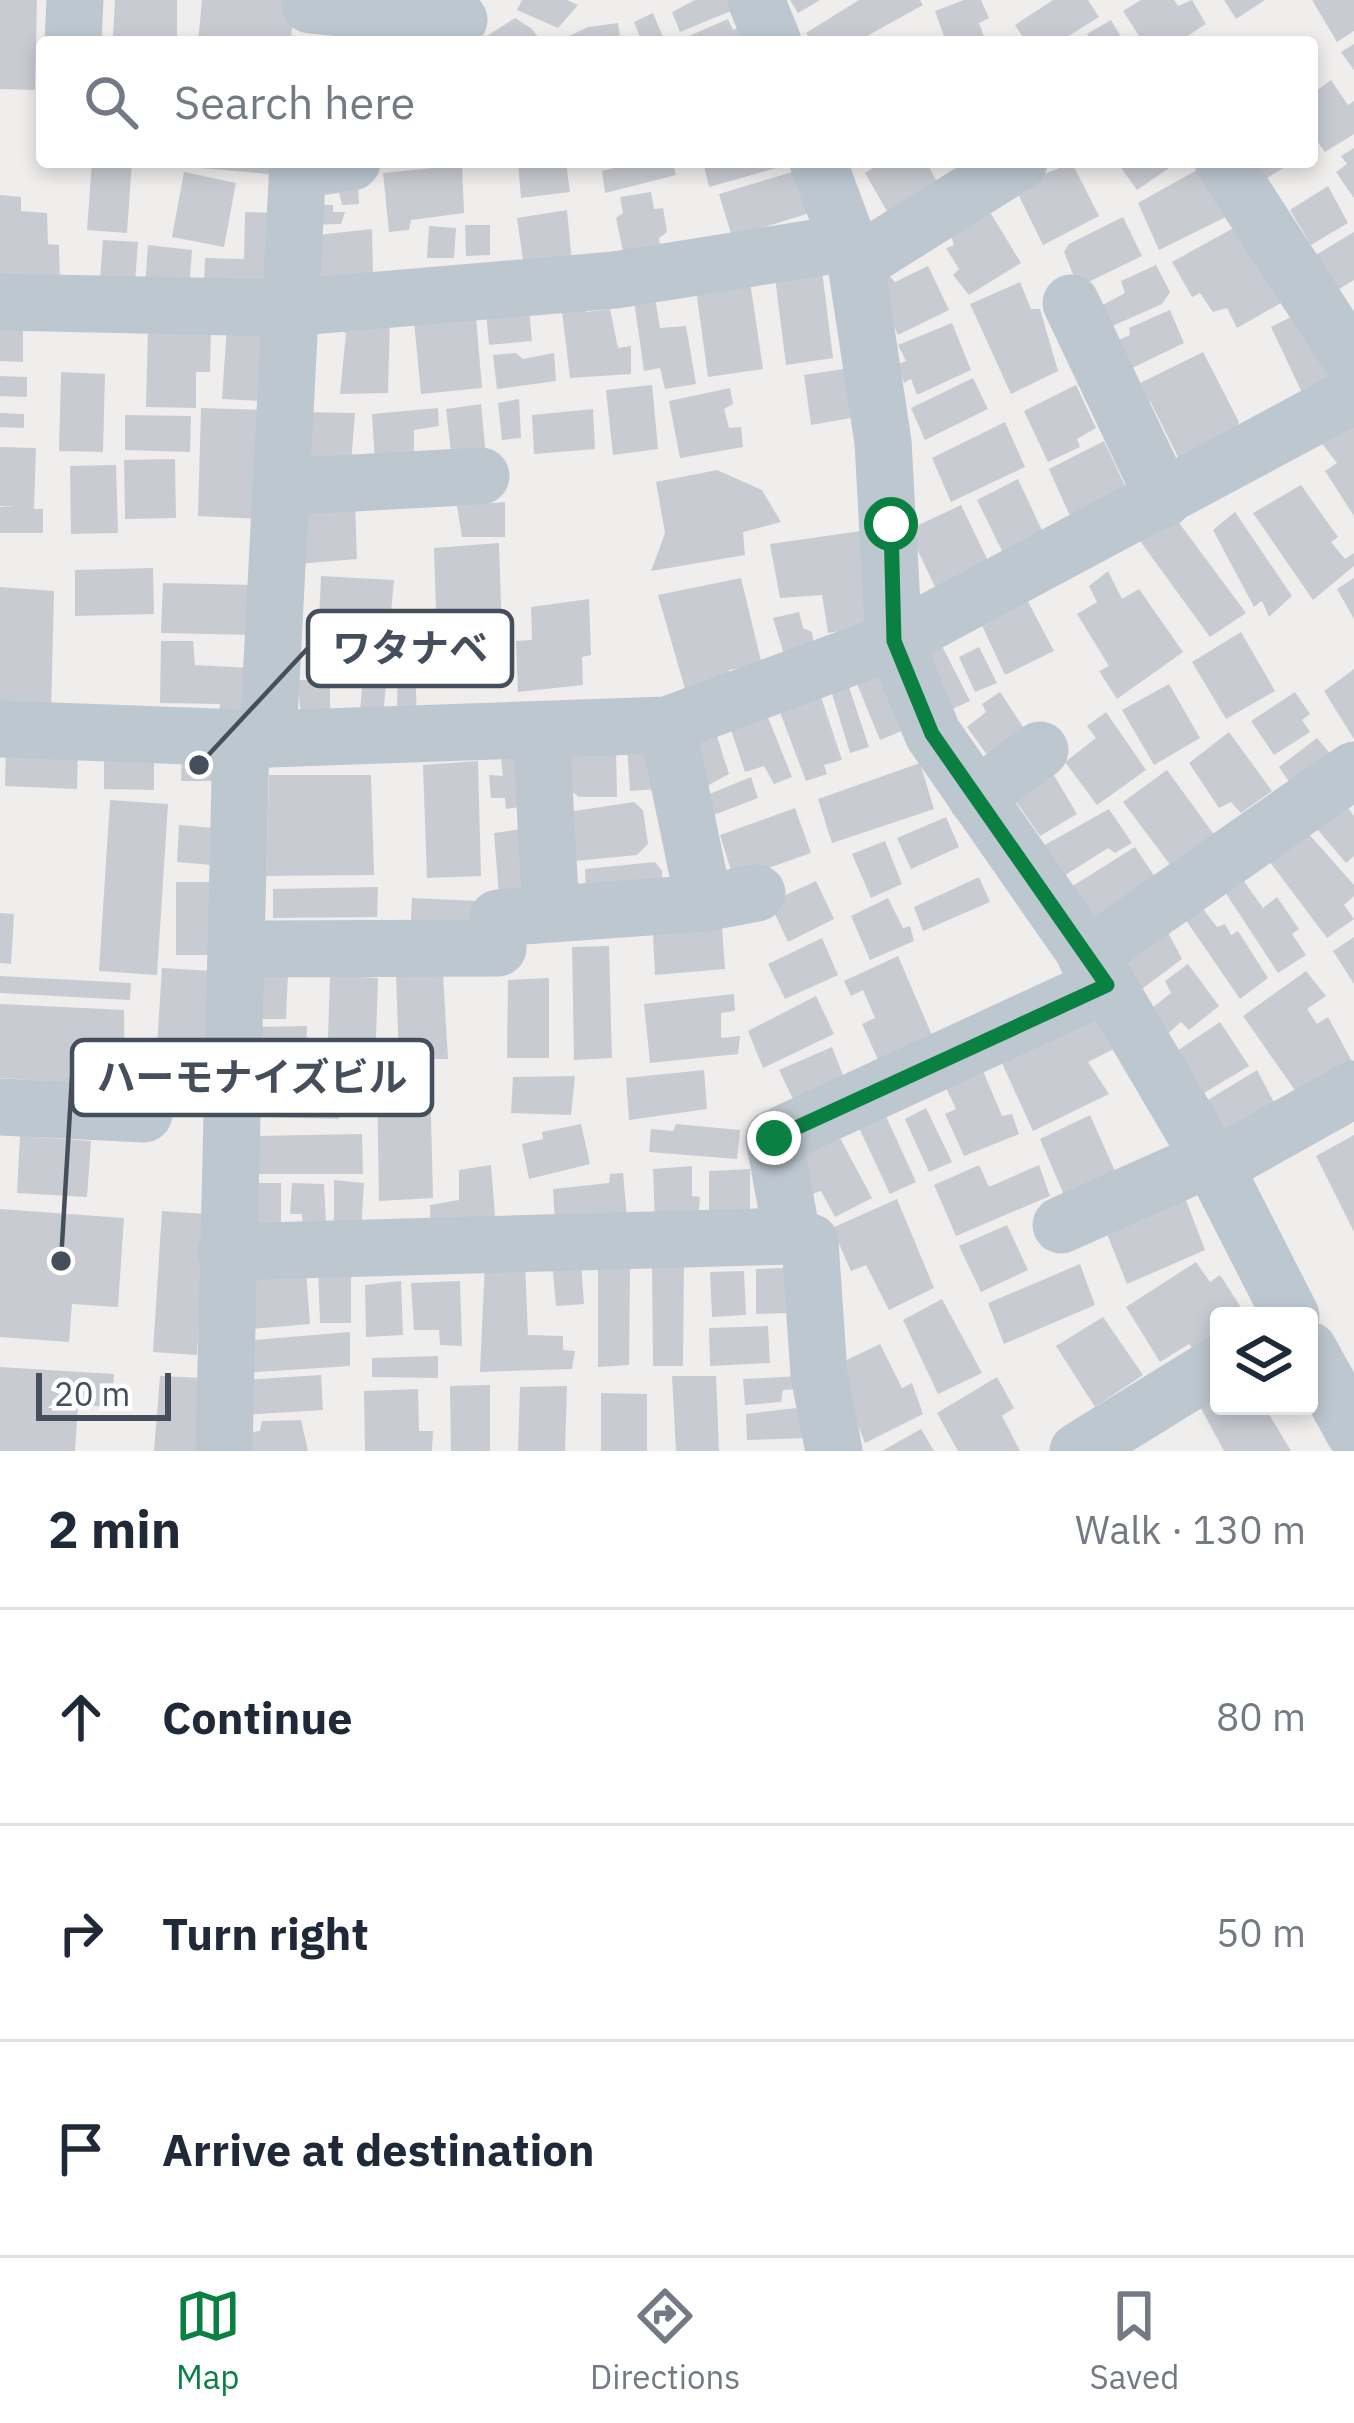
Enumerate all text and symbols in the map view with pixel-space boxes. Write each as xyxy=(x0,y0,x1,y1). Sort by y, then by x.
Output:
search box xyxy=(36,36,1318,168)
icon: search xyxy=(78,69,144,135)
text: Search here xyxy=(174,73,415,131)
route start xyxy=(864,497,918,551)
callout: ワタナベ xyxy=(308,611,512,686)
text: ワタナベ xyxy=(332,622,488,673)
callout: ハーモナイズビル xyxy=(72,1040,432,1115)
text: ハーモナイズビル xyxy=(97,1051,407,1102)
route end xyxy=(747,1111,801,1165)
map controls xyxy=(1210,1307,1318,1415)
button: layers xyxy=(1210,1307,1318,1415)
scale bar xyxy=(36,1367,171,1420)
text: 20 m xyxy=(54,1372,130,1415)
text: 2 min xyxy=(48,1496,181,1562)
text: Walk · 130 m xyxy=(1075,1504,1306,1555)
icon: ahead xyxy=(48,1684,114,1750)
text: Continue xyxy=(162,1688,353,1746)
text: 80 m xyxy=(1216,1691,1306,1742)
icon: right xyxy=(48,1900,114,1966)
text: Turn right xyxy=(162,1904,369,1962)
text: 50 m xyxy=(1216,1907,1306,1958)
icon: arrive xyxy=(48,2116,114,2182)
text: Arrive at destination xyxy=(162,2120,595,2178)
tab: Map xyxy=(175,2283,241,2398)
tab: Directions xyxy=(590,2283,740,2398)
tab: Saved xyxy=(1090,2283,1179,2398)

